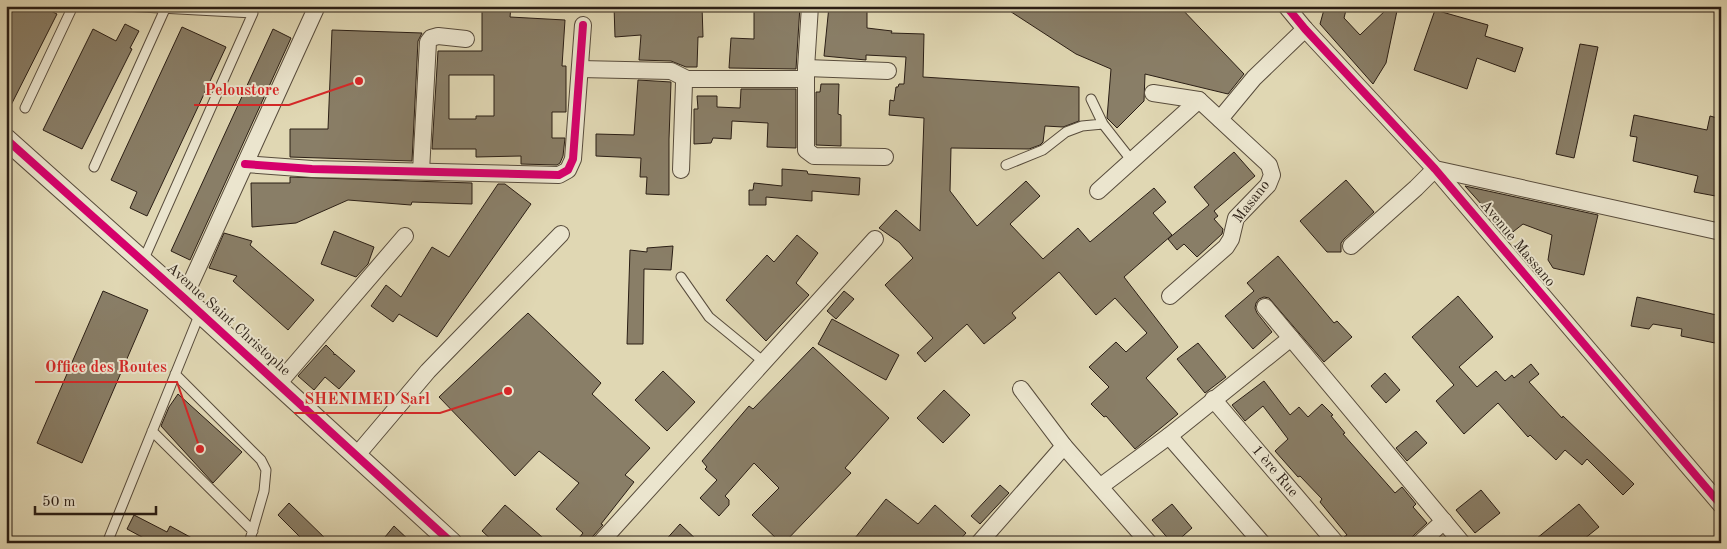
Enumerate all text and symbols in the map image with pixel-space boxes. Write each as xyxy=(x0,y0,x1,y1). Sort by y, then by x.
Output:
callout: Peloustore xyxy=(194,74,289,105)
text: Peloustore xyxy=(204,83,280,99)
street label: Masano xyxy=(1231,178,1273,226)
street label: Avenue Massano xyxy=(1477,198,1557,290)
street label: Avenue Saint Christophe xyxy=(163,261,293,379)
callout: Office des Routes xyxy=(35,351,177,382)
text: Office des Routes xyxy=(45,360,167,376)
callout: SHENIMED Sarl xyxy=(294,382,440,413)
text: SHENIMED Sarl xyxy=(304,392,430,408)
street label: 1 ère Rue xyxy=(1249,443,1301,500)
scale bar xyxy=(35,484,156,516)
text: 50 m xyxy=(42,495,76,510)

